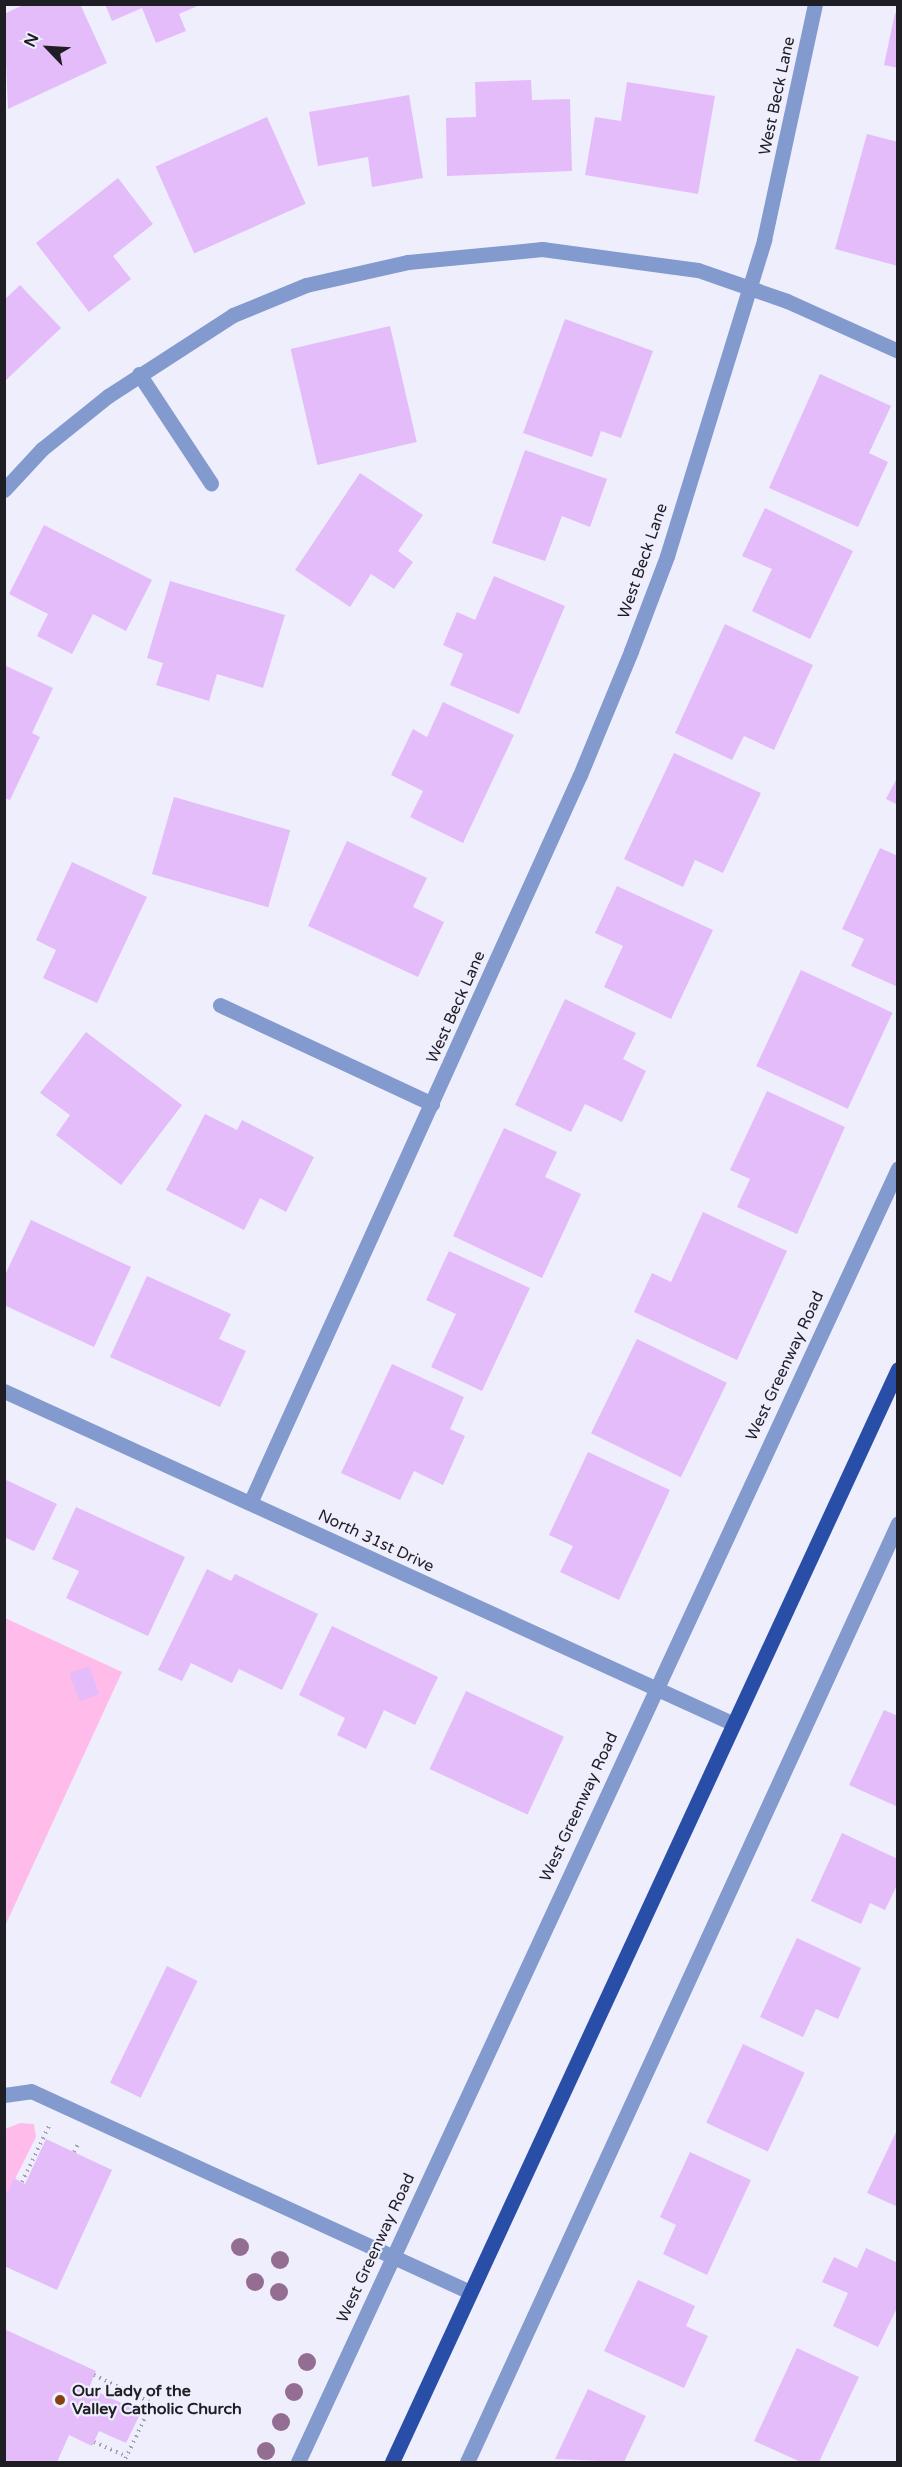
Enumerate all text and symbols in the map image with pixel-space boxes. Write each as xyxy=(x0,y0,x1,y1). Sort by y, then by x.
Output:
north arrow xyxy=(18,18,78,78)
text: N xyxy=(20,30,43,50)
street label: West Beck Lane xyxy=(755,35,799,157)
street label: West Beck Lane xyxy=(614,501,672,621)
street label: West Beck Lane xyxy=(423,948,489,1066)
street label: West Greenway Road xyxy=(742,1288,828,1444)
street label: North 31st Drive xyxy=(315,1506,437,1576)
street label: West Greenway Road xyxy=(536,1729,622,1885)
street label: West Greenway Road xyxy=(333,2170,419,2326)
place label: Our Lady of the Valley Catholic Church xyxy=(72,2381,242,2419)
marker: Our Lady of the Valley Catholic Church xyxy=(53,2393,67,2407)

